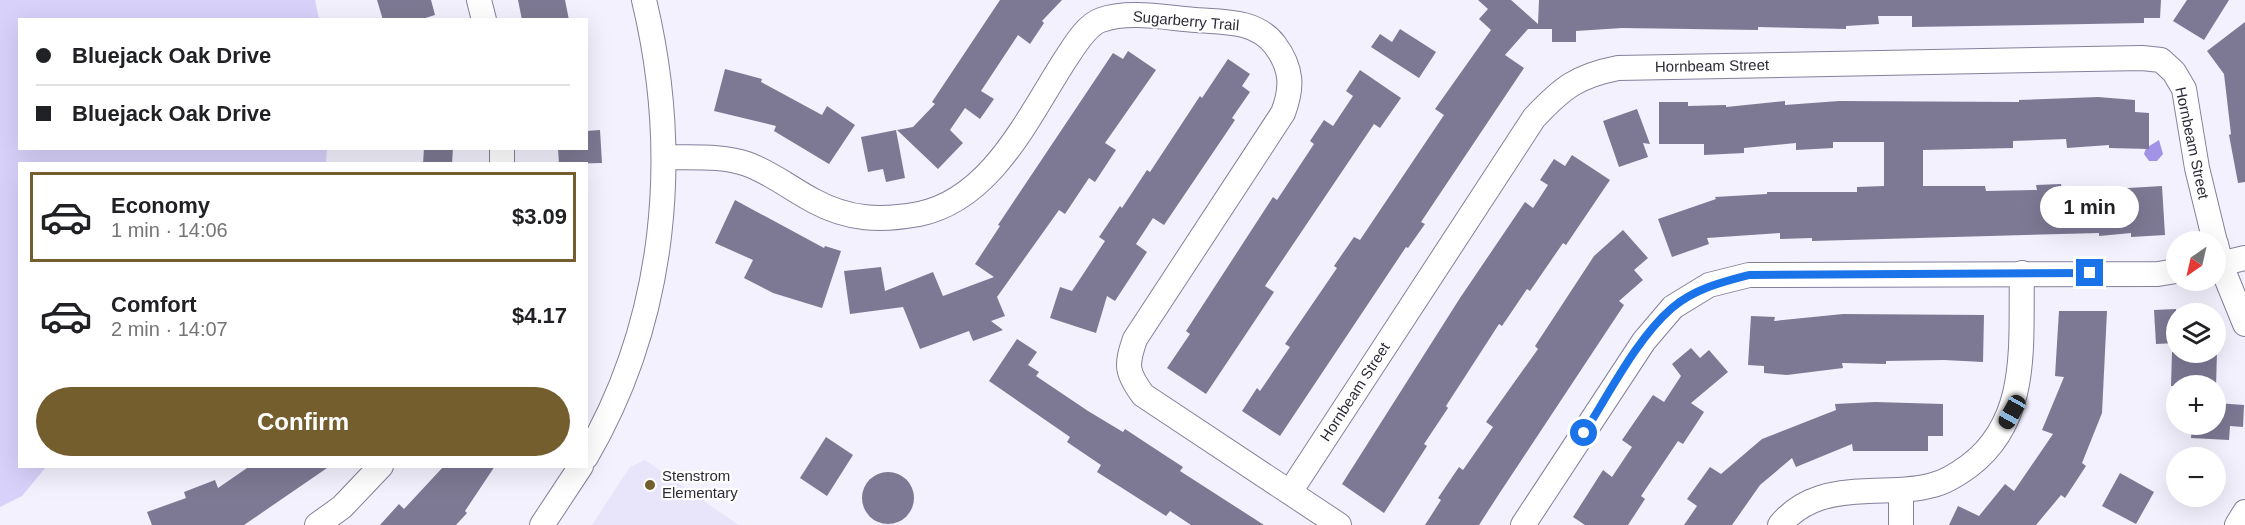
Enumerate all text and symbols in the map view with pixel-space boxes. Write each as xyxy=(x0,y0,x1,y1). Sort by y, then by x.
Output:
street label: Sugarberry Trail xyxy=(1132,7,1240,34)
text: Bluejack Oak Drive xyxy=(72,43,271,68)
street label: Hornbeam Street xyxy=(1655,56,1770,75)
street label: Hornbeam Street xyxy=(2172,85,2213,201)
text: Bluejack Oak Drive xyxy=(72,101,271,126)
callout: 1 min xyxy=(2040,186,2140,228)
icon: car xyxy=(39,190,93,244)
text: Economy xyxy=(111,193,210,218)
text: 1 min xyxy=(2063,196,2116,218)
text: $3.09 xyxy=(512,204,567,229)
text: 1 min · 14:06 xyxy=(111,219,228,241)
north arrow xyxy=(2166,231,2226,291)
map controls xyxy=(2166,231,2226,507)
route end xyxy=(2076,259,2103,286)
icon: car xyxy=(39,289,93,343)
text: Comfort xyxy=(111,292,197,317)
text: $4.17 xyxy=(512,303,567,328)
button: layers xyxy=(2166,303,2226,363)
text: 2 min · 14:07 xyxy=(111,318,228,340)
street label: Hornbeam Street xyxy=(1316,339,1393,444)
button: + xyxy=(2166,375,2226,435)
button: Confirm xyxy=(36,387,570,456)
car xyxy=(1995,392,2029,432)
route start xyxy=(1570,419,1597,446)
button: − xyxy=(2166,447,2226,507)
place label: Stenstrom Elementary xyxy=(662,467,738,501)
marker: Stenstrom Elementary xyxy=(643,478,657,492)

